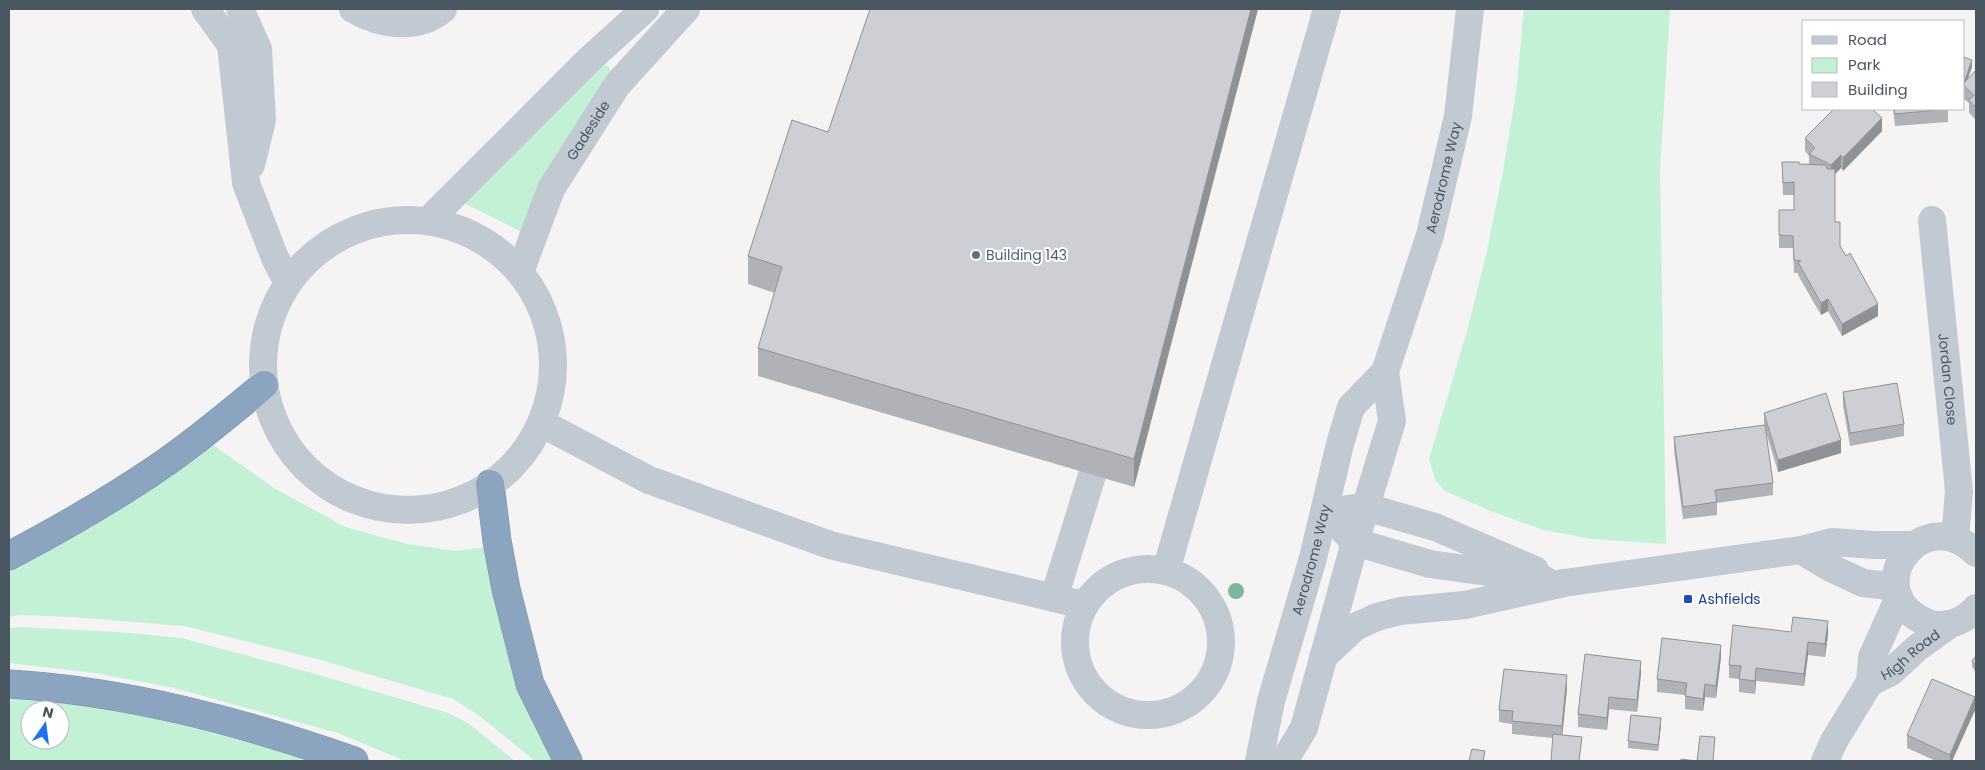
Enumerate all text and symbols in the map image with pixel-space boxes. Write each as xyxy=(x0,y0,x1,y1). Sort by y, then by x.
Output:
legend xyxy=(1802,20,1965,110)
text: Road xyxy=(1848,29,1887,50)
text: Park xyxy=(1848,54,1880,75)
text: Building xyxy=(1848,79,1908,100)
street label: Gadeside xyxy=(562,96,615,164)
street label: Aerodrome Way xyxy=(1421,120,1466,235)
place label: Building 143 xyxy=(986,245,1067,265)
marker: Building 143 xyxy=(970,249,982,261)
street label: Jordan Close xyxy=(1933,332,1962,427)
street label: Aerodrome Way xyxy=(1287,502,1335,618)
place label: Ashfields xyxy=(1698,589,1761,609)
marker: Ashfields xyxy=(1682,593,1694,605)
street label: High Road xyxy=(1878,625,1944,685)
north arrow xyxy=(20,700,70,750)
text: N xyxy=(41,701,56,723)

